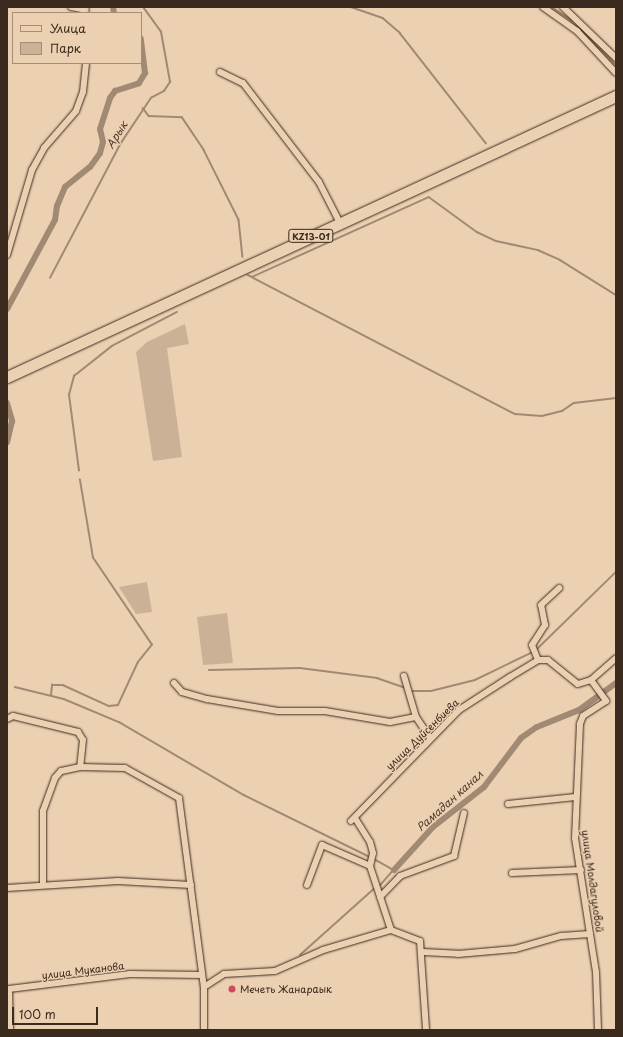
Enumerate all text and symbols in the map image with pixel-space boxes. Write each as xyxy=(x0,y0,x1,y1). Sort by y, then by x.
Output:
legend xyxy=(12,12,142,64)
text: Улица xyxy=(50,19,86,37)
text: Парк xyxy=(50,39,81,57)
water label: Арык xyxy=(104,119,130,151)
road number: KZ13-01 xyxy=(288,229,334,243)
street label: улица Дуйсенбиева xyxy=(383,696,461,772)
water label: Рамадан канал xyxy=(414,768,486,834)
street label: улица Молдагуловой xyxy=(580,829,606,933)
street label: улица Муканова xyxy=(41,959,125,981)
place label: Мечеть Жанараык xyxy=(240,983,332,995)
marker: Мечеть Жанараык xyxy=(227,984,237,994)
scale bar xyxy=(14,999,100,1025)
text: 100 m xyxy=(19,1005,56,1023)

